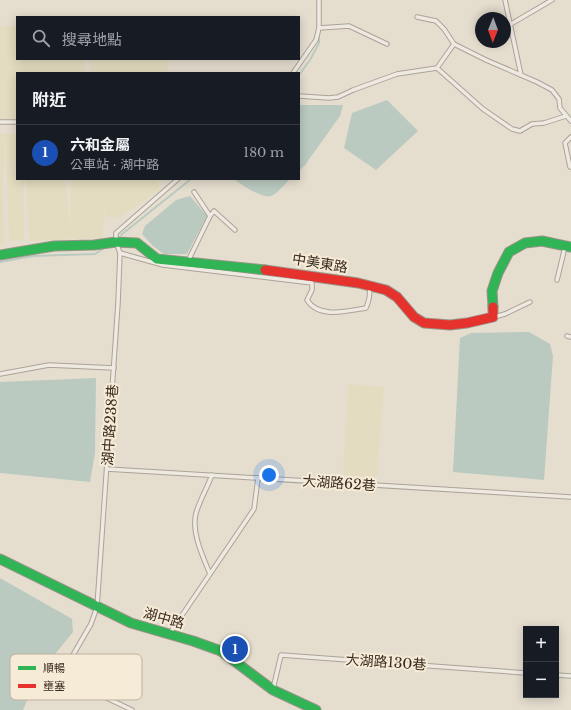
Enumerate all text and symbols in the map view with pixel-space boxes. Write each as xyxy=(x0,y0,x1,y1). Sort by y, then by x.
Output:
north arrow xyxy=(475,12,511,48)
search box xyxy=(16,16,300,60)
icon: search xyxy=(30,27,52,49)
text: 搜尋地點 xyxy=(62,30,122,49)
text: 附近 xyxy=(32,90,66,111)
text: 六和金屬 xyxy=(70,135,130,154)
text: 1 xyxy=(42,144,48,161)
text: 180 m xyxy=(243,144,284,161)
text: 公車站 · 湖中路 xyxy=(70,156,159,173)
street label: 中美東路 xyxy=(291,250,349,276)
street label: 湖中路238巷 xyxy=(98,384,122,466)
your location xyxy=(259,465,279,485)
street label: 大湖路62巷 xyxy=(302,471,376,495)
street label: 湖中路 xyxy=(141,604,187,632)
map controls xyxy=(523,626,559,698)
button: + xyxy=(523,626,559,662)
pin: 1 xyxy=(222,634,248,664)
street label: 大湖路130巷 xyxy=(345,650,427,674)
legend xyxy=(10,654,142,700)
text: 順暢 xyxy=(43,661,65,675)
button: − xyxy=(523,662,559,698)
text: 壅塞 xyxy=(43,679,65,693)

